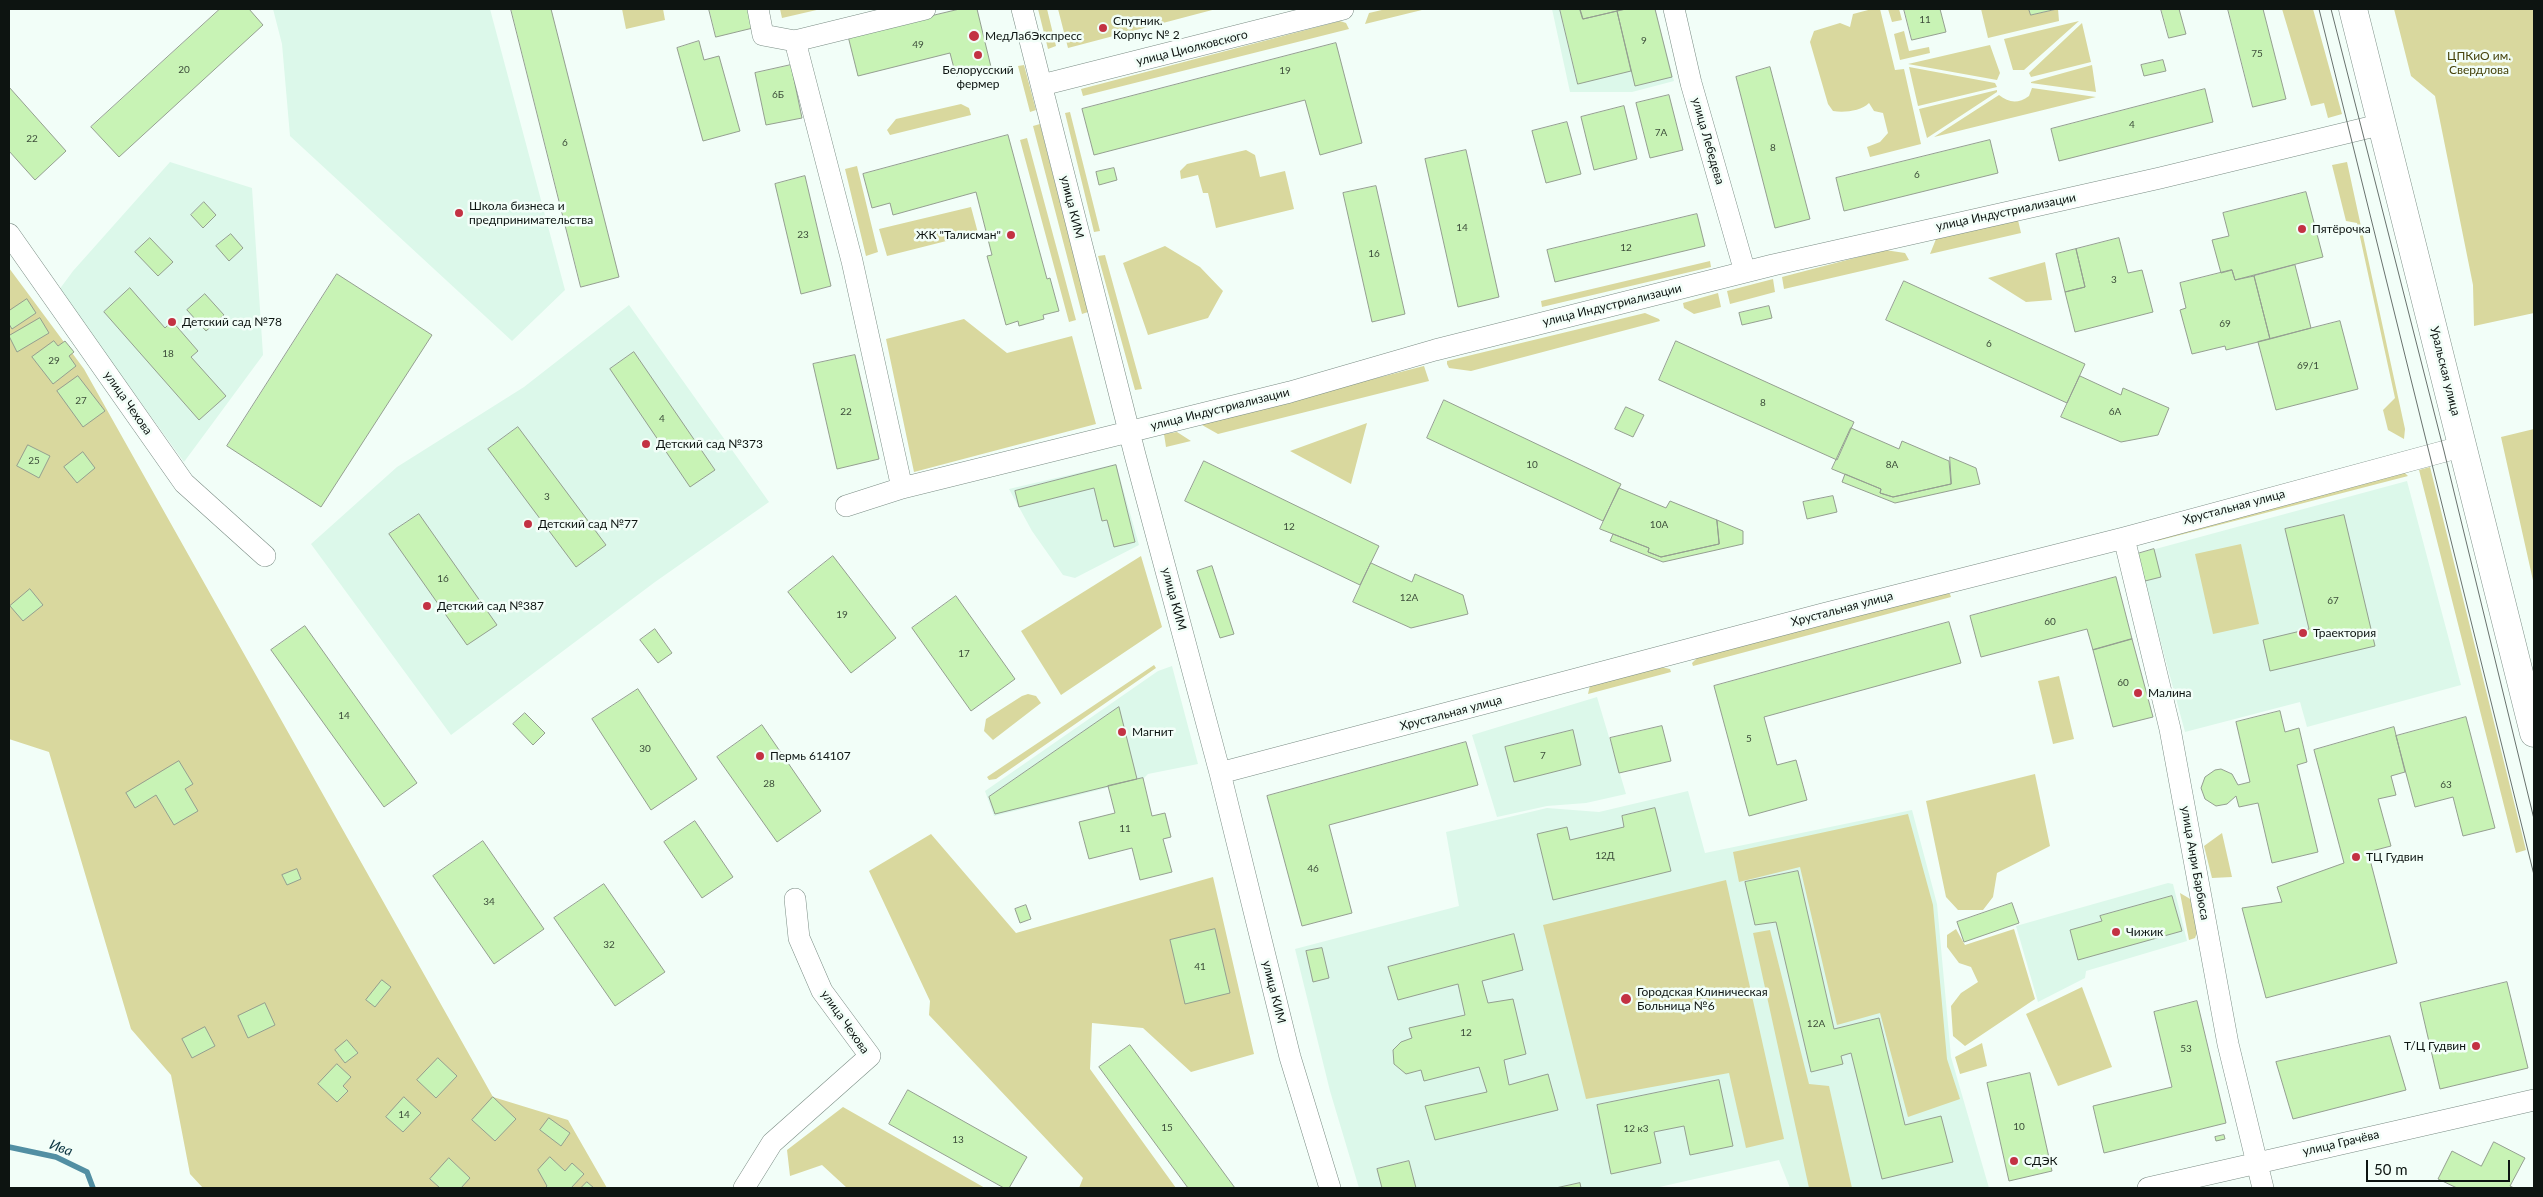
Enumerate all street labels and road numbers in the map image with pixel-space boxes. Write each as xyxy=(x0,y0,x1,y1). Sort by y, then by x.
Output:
street label: улица Циолковского xyxy=(1135,27,1249,69)
street label: улица Лебедева xyxy=(1689,96,1727,186)
street label: улица КИМ xyxy=(1057,174,1087,240)
street label: улица Индустриализации xyxy=(1935,190,2077,234)
street label: улица Индустриализации xyxy=(1541,281,1683,329)
street label: Уральская улица xyxy=(2427,325,2463,417)
street label: улица Чехова xyxy=(101,368,155,438)
street label: улица Индустриализации xyxy=(1149,385,1291,433)
street label: Хрустальная улица xyxy=(2181,486,2287,528)
street label: улица КИМ xyxy=(1159,566,1189,632)
street label: Хрустальная улица xyxy=(1789,588,1895,630)
street label: Хрустальная улица xyxy=(1398,692,1504,734)
street label: улица Анри Барбюса xyxy=(2178,805,2212,921)
street label: улица КИМ xyxy=(1259,959,1289,1025)
street label: улица Чехова xyxy=(818,987,872,1057)
street label: улица Грачёва xyxy=(2301,1127,2381,1159)

